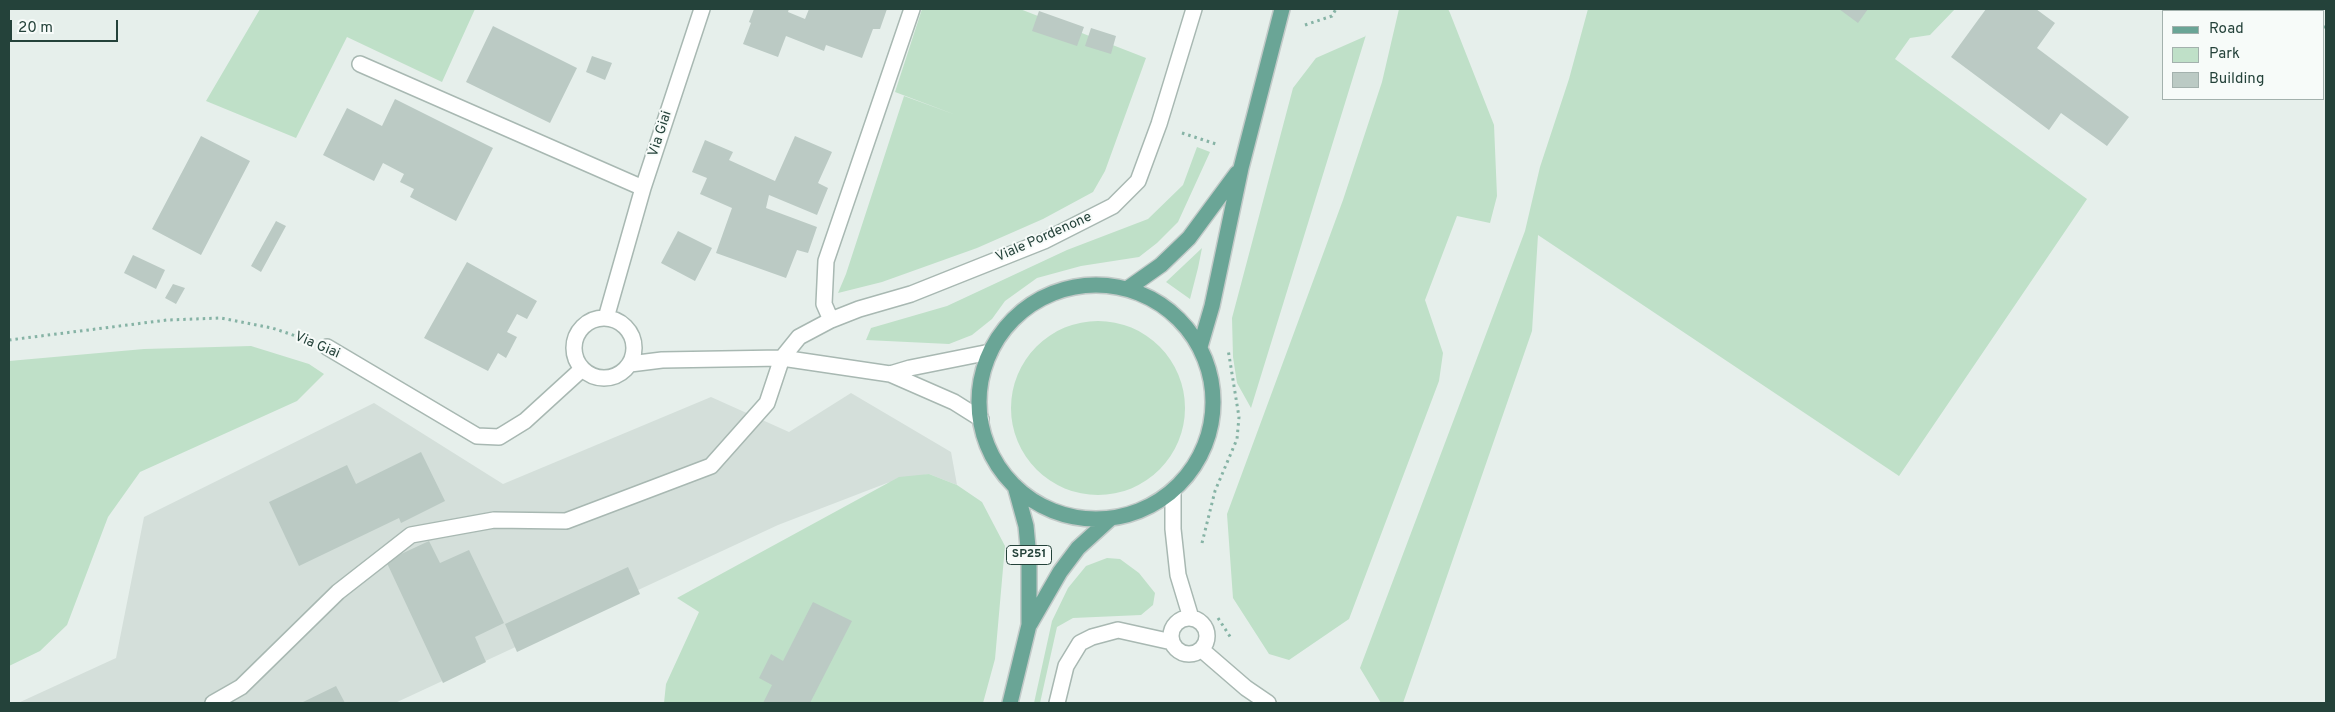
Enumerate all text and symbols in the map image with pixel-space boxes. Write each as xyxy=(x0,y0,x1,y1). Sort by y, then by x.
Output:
scale bar xyxy=(12,10,120,42)
legend xyxy=(2162,10,2325,100)
text: 20 m xyxy=(18,19,53,38)
text: Road xyxy=(2209,20,2244,39)
text: Park xyxy=(2209,45,2240,64)
text: Building xyxy=(2209,70,2264,89)
street label: Via Giai xyxy=(646,109,676,159)
street label: Viale Pordenone xyxy=(993,209,1095,267)
street label: Via Giai xyxy=(292,329,342,363)
road number: SP251 xyxy=(1006,546,1052,564)

